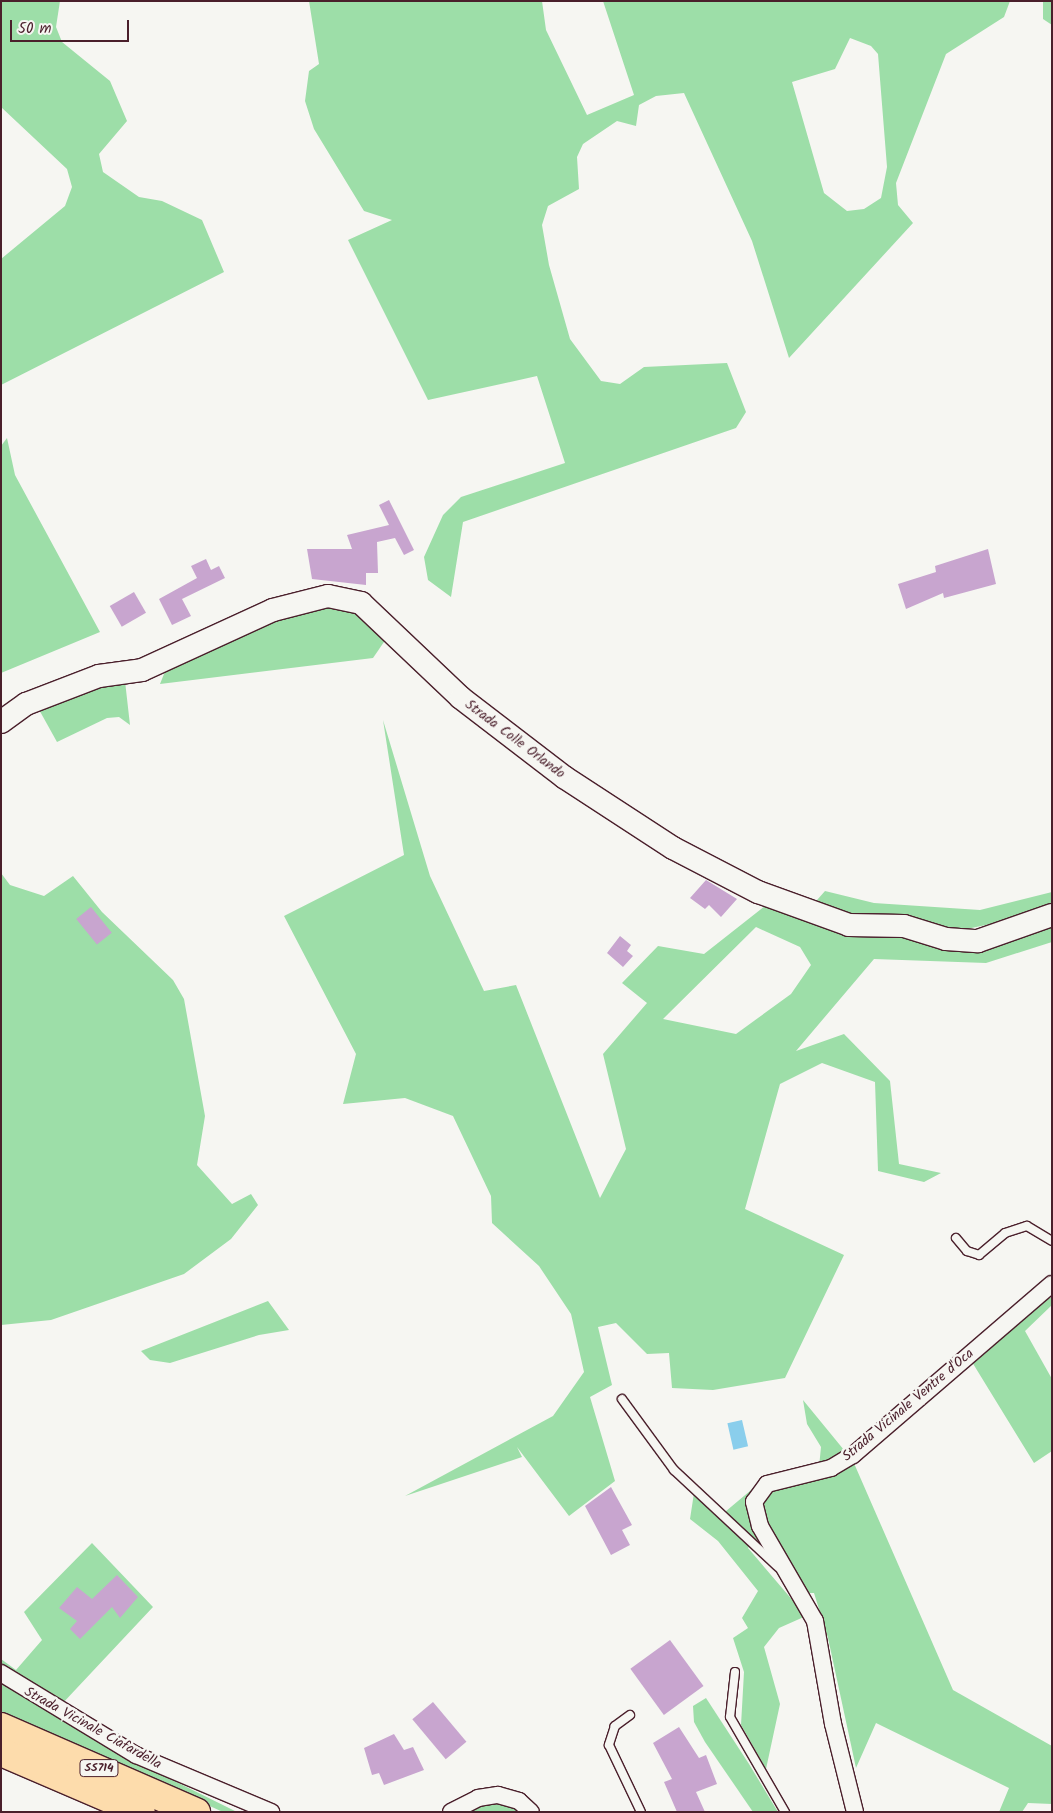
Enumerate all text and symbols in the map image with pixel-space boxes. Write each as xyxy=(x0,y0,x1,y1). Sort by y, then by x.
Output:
scale bar xyxy=(12,10,131,42)
text: 50 m xyxy=(18,17,52,41)
street label: Strada Colle Orlando xyxy=(462,696,568,782)
street label: Strada Vicinale Ventre d'Oca xyxy=(839,1345,977,1465)
street label: Strada Vicinale Ciafardella xyxy=(21,1683,165,1773)
road number: SS714 xyxy=(79,1759,119,1778)

